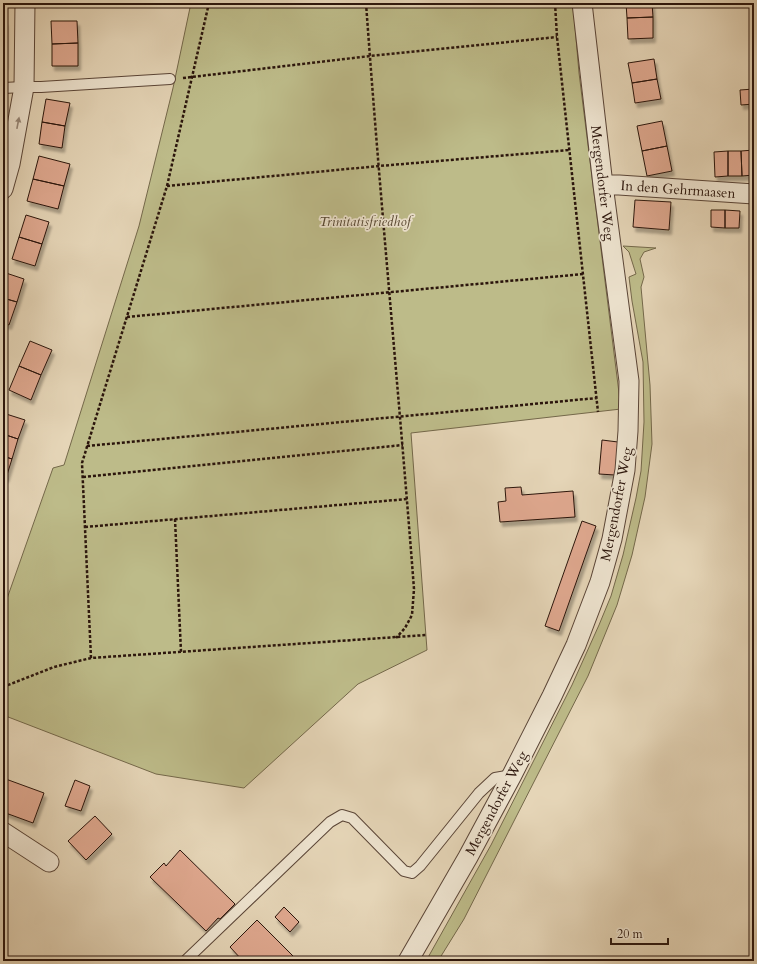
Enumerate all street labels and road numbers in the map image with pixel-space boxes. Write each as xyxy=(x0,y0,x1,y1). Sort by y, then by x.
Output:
street label: Mergendorfer Weg xyxy=(586,124,619,242)
street label: In den Gehrmaasen xyxy=(620,176,736,203)
street label: Mergendorfer Weg xyxy=(596,445,637,563)
street label: Mergendorfer Weg xyxy=(461,747,532,859)

